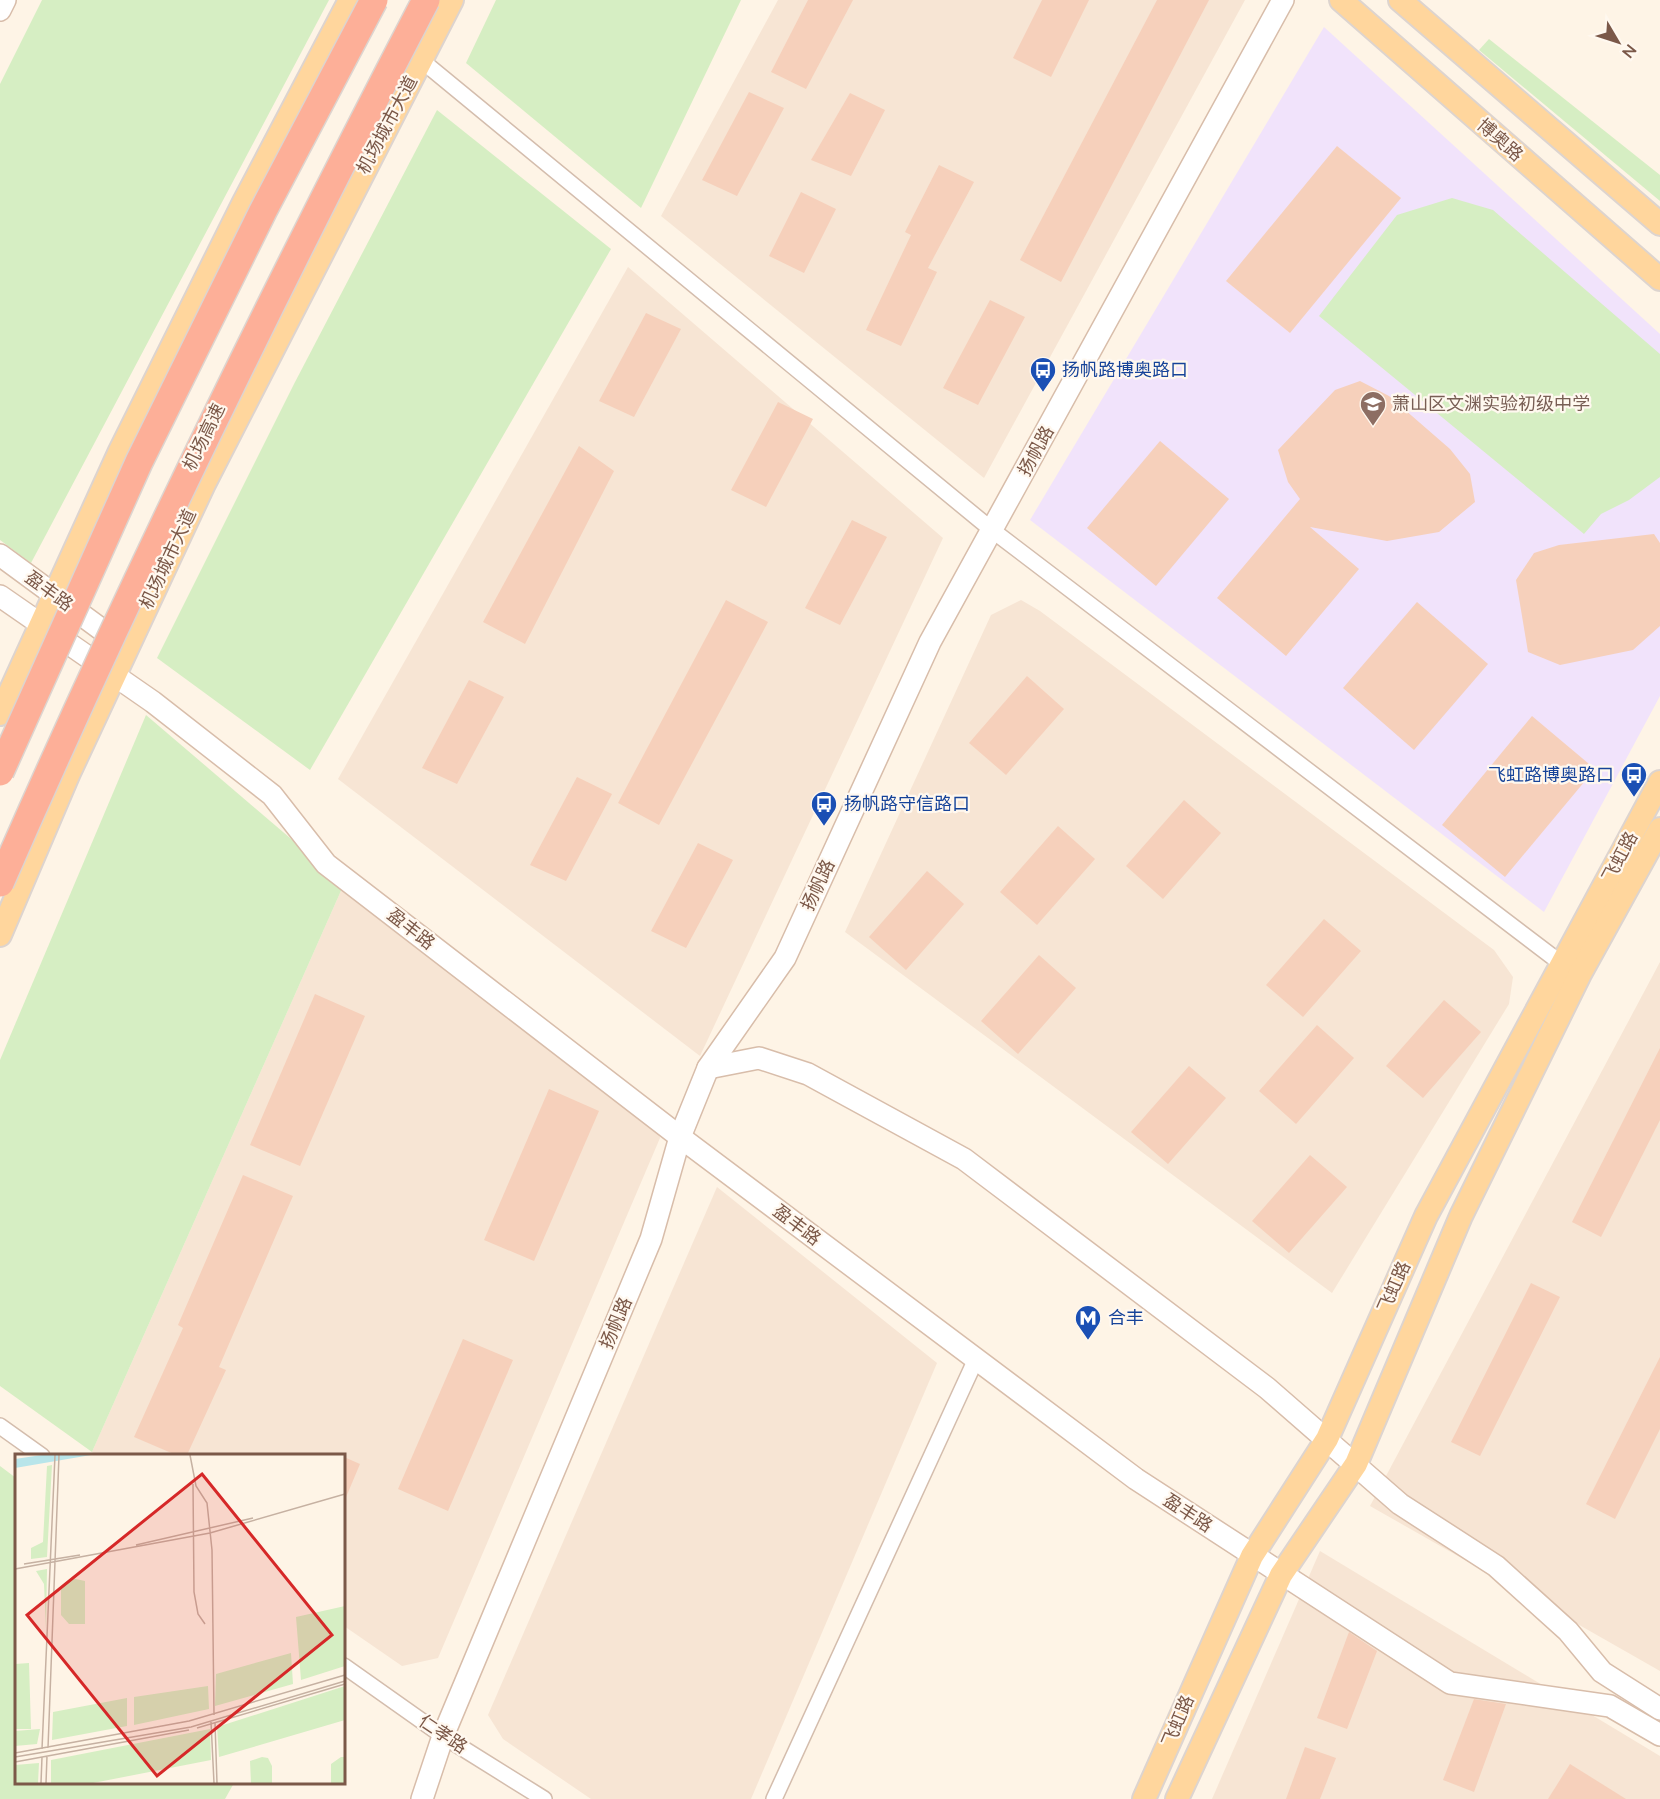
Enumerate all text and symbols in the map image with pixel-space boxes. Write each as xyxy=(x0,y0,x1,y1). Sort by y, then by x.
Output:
north arrow xyxy=(1588,12,1648,72)
text: N xyxy=(1618,40,1641,62)
street label: 机场城市大道 xyxy=(351,72,422,178)
street label: 博奥路 xyxy=(1472,113,1528,166)
bus stop icon: 扬帆路博奥路口 xyxy=(1028,355,1058,393)
place label: 扬帆路博奥路口 xyxy=(1062,358,1188,381)
school or university icon: 萧山区文渊实验初级中学 xyxy=(1358,389,1388,427)
place label: 萧山区文渊实验初级中学 xyxy=(1392,392,1590,415)
street label: 机场高速 xyxy=(177,399,230,474)
street label: 扬帆路 xyxy=(1012,422,1059,480)
street label: 机场城市大道 xyxy=(134,505,201,613)
street label: 盈丰路 xyxy=(21,565,78,616)
bus stop icon: 飞虹路博奥路口 xyxy=(1619,760,1649,798)
place label: 飞虹路博奥路口 xyxy=(1488,763,1614,786)
bus stop icon: 扬帆路守信路口 xyxy=(809,789,839,827)
place label: 扬帆路守信路口 xyxy=(844,792,970,815)
street label: 飞虹路 xyxy=(1597,828,1642,886)
street label: 扬帆路 xyxy=(796,855,839,914)
street label: 盈丰路 xyxy=(383,903,440,954)
street label: 盈丰路 xyxy=(769,1199,826,1250)
street label: 飞虹路 xyxy=(1372,1257,1415,1316)
street label: 扬帆路 xyxy=(594,1293,637,1352)
metro station icon: 合丰 xyxy=(1073,1303,1103,1341)
place label: 合丰 xyxy=(1108,1306,1144,1329)
inset map xyxy=(15,1454,345,1784)
street label: 盈丰路 xyxy=(1159,1488,1217,1537)
street label: 飞虹路 xyxy=(1156,1691,1199,1750)
street label: 仁孝路 xyxy=(414,1709,472,1758)

